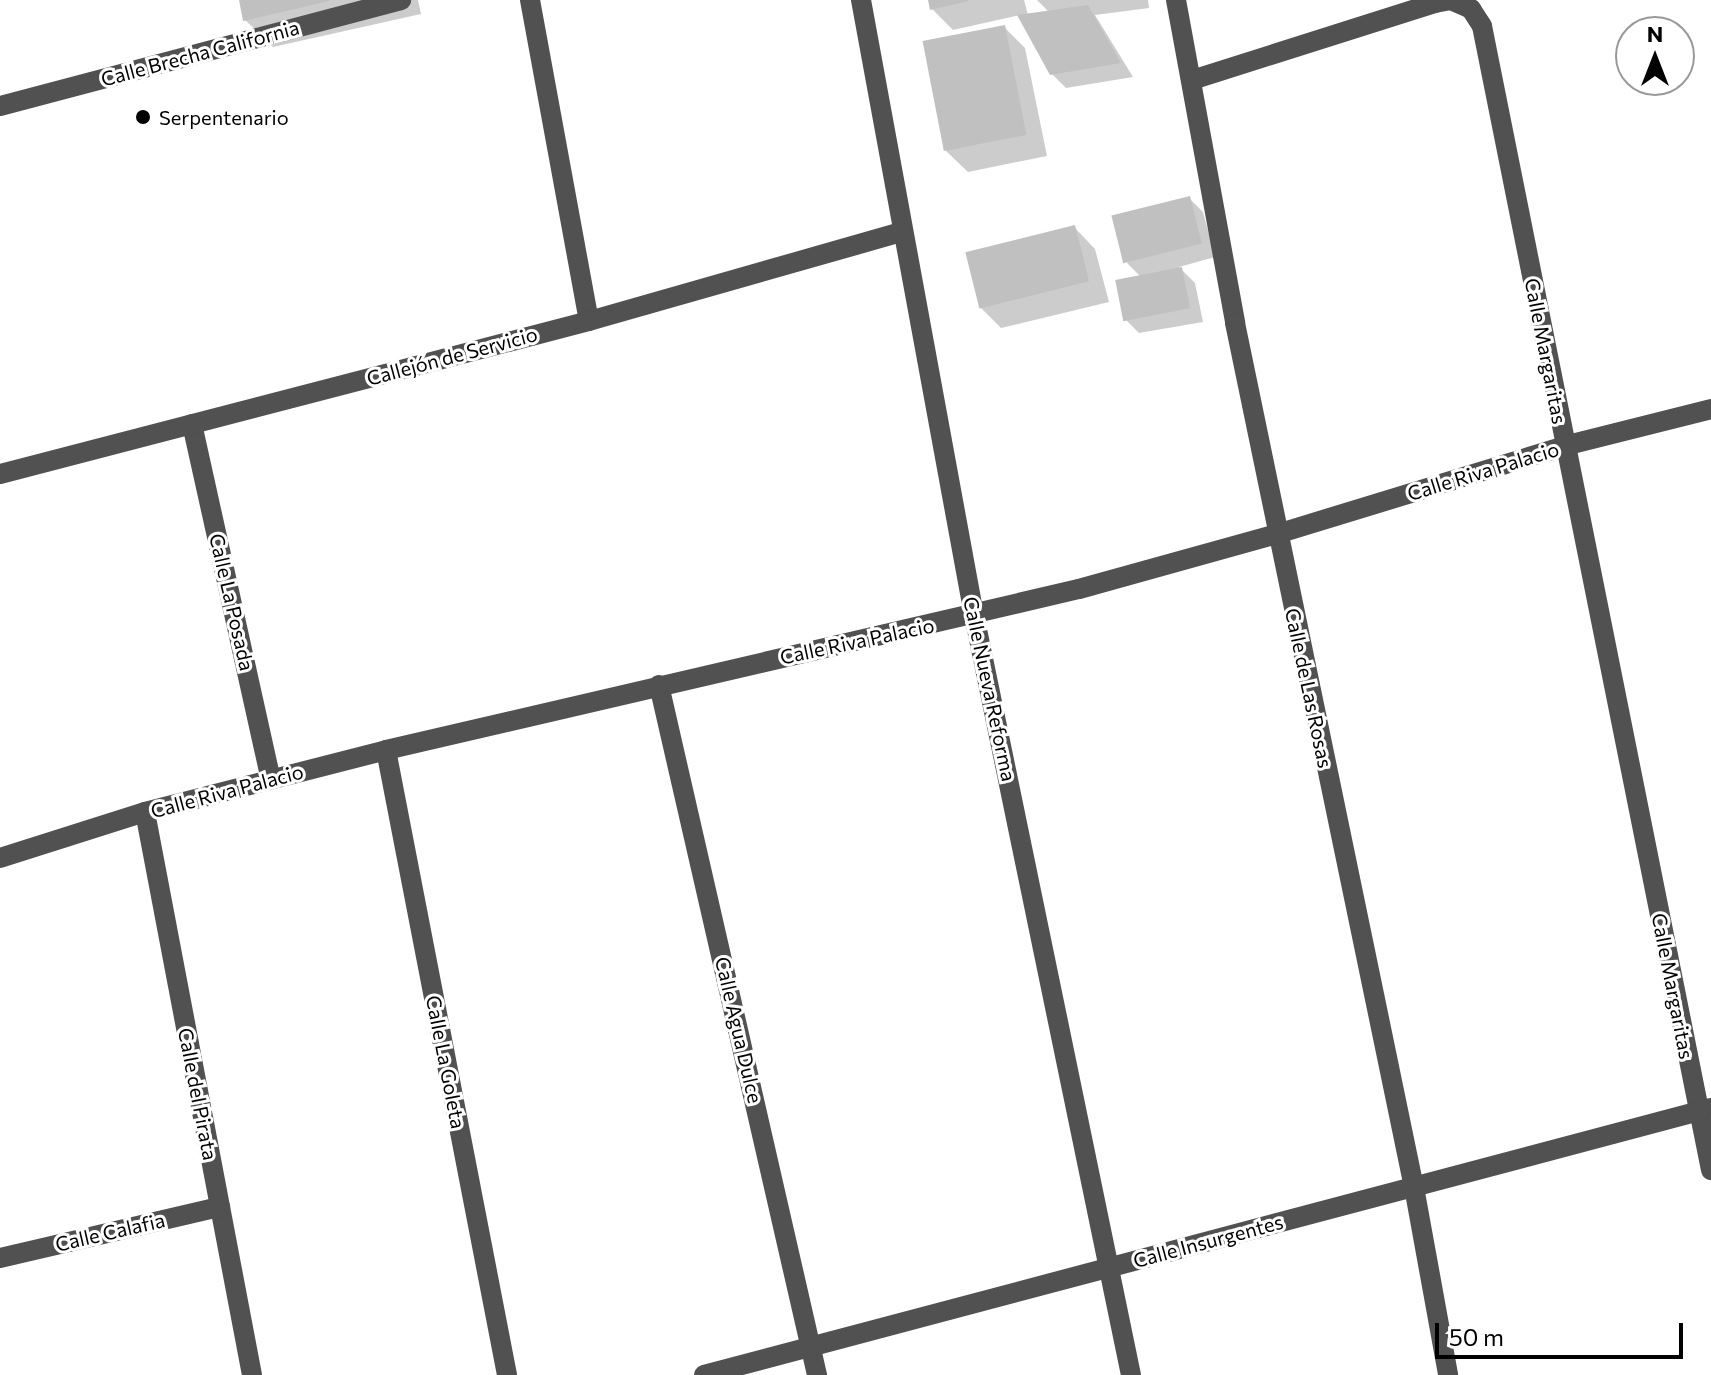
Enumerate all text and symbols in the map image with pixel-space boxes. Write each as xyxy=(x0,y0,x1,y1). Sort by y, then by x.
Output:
street label: Calle Brecha California xyxy=(98,15,302,91)
north arrow xyxy=(1615,16,1695,96)
text: N xyxy=(1647,20,1663,47)
place label: Serpentenario xyxy=(159,105,289,129)
marker: Serpentenario xyxy=(134,108,152,126)
street label: Calle Margaritas xyxy=(1520,276,1572,426)
street label: Callejón de Servicio xyxy=(364,322,540,390)
street label: Calle Riva Palacio xyxy=(1404,437,1562,505)
street label: Calle La Posada xyxy=(205,531,259,673)
street label: Calle Nueva Reforma xyxy=(959,595,1021,783)
street label: Calle de Las Rosas xyxy=(1280,606,1338,770)
street label: Calle Riva Palacio xyxy=(778,613,936,669)
street label: Calle Riva Palacio xyxy=(148,759,306,823)
street label: Calle Margaritas xyxy=(1647,911,1699,1061)
street label: Calle Agua Dulce xyxy=(710,954,768,1106)
street label: Calle La Goleta xyxy=(421,993,471,1131)
street label: Calle del Pirata xyxy=(173,1026,223,1162)
street label: Calle Calafia xyxy=(53,1208,167,1256)
street label: Calle Insurgentes xyxy=(1130,1209,1286,1273)
scale bar xyxy=(1439,1307,1687,1357)
text: 50 m xyxy=(1449,1322,1504,1351)

